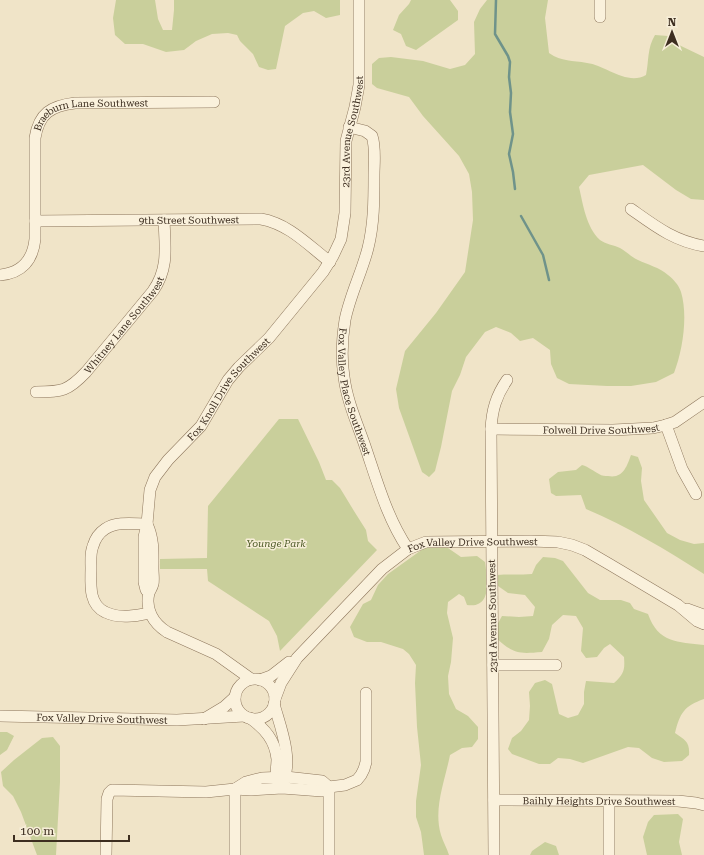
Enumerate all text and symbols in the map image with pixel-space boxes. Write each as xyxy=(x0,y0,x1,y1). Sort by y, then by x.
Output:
north arrow xyxy=(652,12,692,52)
text: N xyxy=(668,16,677,29)
street label: 23rd Avenue Southwest xyxy=(340,75,365,188)
street label: Braeburn Lane Southwest xyxy=(32,97,149,133)
street label: 9th Street Southwest xyxy=(139,214,240,226)
street label: Whitney Lane Southwest xyxy=(82,275,166,376)
street label: Fox Valley Place Southwest xyxy=(336,327,373,457)
street label: Fox Knoll Drive Southwest xyxy=(185,335,272,443)
street label: Folwell Drive Southwest xyxy=(543,422,661,436)
street label: Fox Valley Drive Southwest xyxy=(406,536,538,555)
park label: Younge Park xyxy=(246,538,306,549)
street label: 23rd Avenue Southwest xyxy=(486,559,499,673)
street label: Fox Valley Drive Southwest xyxy=(36,712,168,726)
street label: Baihly Heights Drive Southwest xyxy=(523,795,676,807)
scale bar xyxy=(14,817,129,843)
text: 100 m xyxy=(20,824,54,838)

